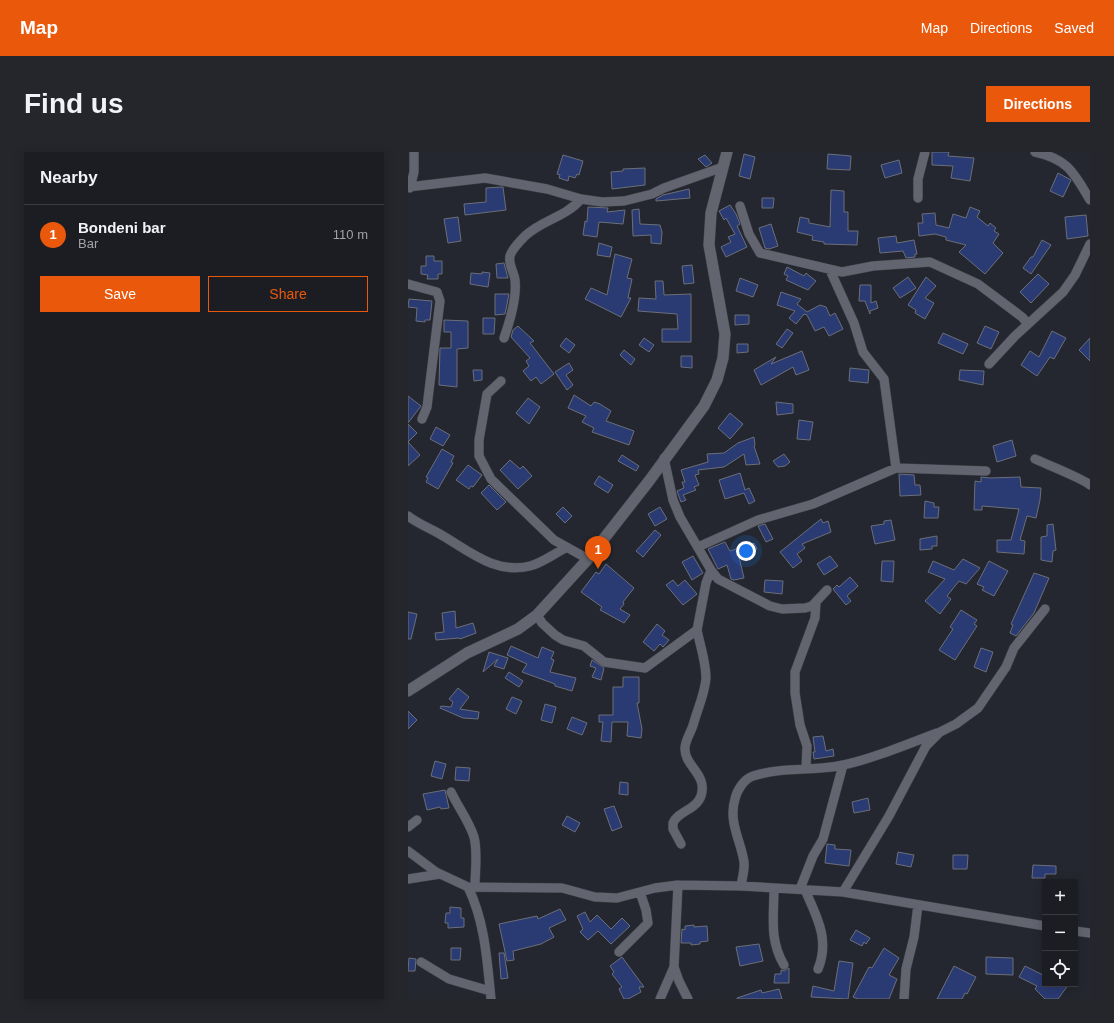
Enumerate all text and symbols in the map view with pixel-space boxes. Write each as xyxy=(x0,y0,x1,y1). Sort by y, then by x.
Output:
text: Map xyxy=(20,17,58,38)
text: Map xyxy=(921,20,948,36)
text: Directions xyxy=(970,20,1032,36)
text: Saved xyxy=(1054,20,1094,36)
button: Directions xyxy=(986,86,1090,122)
text: Find us xyxy=(24,88,124,119)
text: Nearby xyxy=(40,168,98,187)
text: Bondeni bar xyxy=(78,219,166,236)
text: 1 xyxy=(49,227,57,242)
text: 110 m xyxy=(333,227,368,242)
text: Bar xyxy=(78,236,98,251)
button: Save xyxy=(40,276,200,312)
button: Share xyxy=(208,276,368,312)
pin: 1 xyxy=(585,536,611,569)
your location xyxy=(736,541,756,561)
map controls xyxy=(1042,879,1078,987)
button: + xyxy=(1042,879,1078,915)
button: − xyxy=(1042,915,1078,951)
button: locate xyxy=(1042,951,1078,987)

